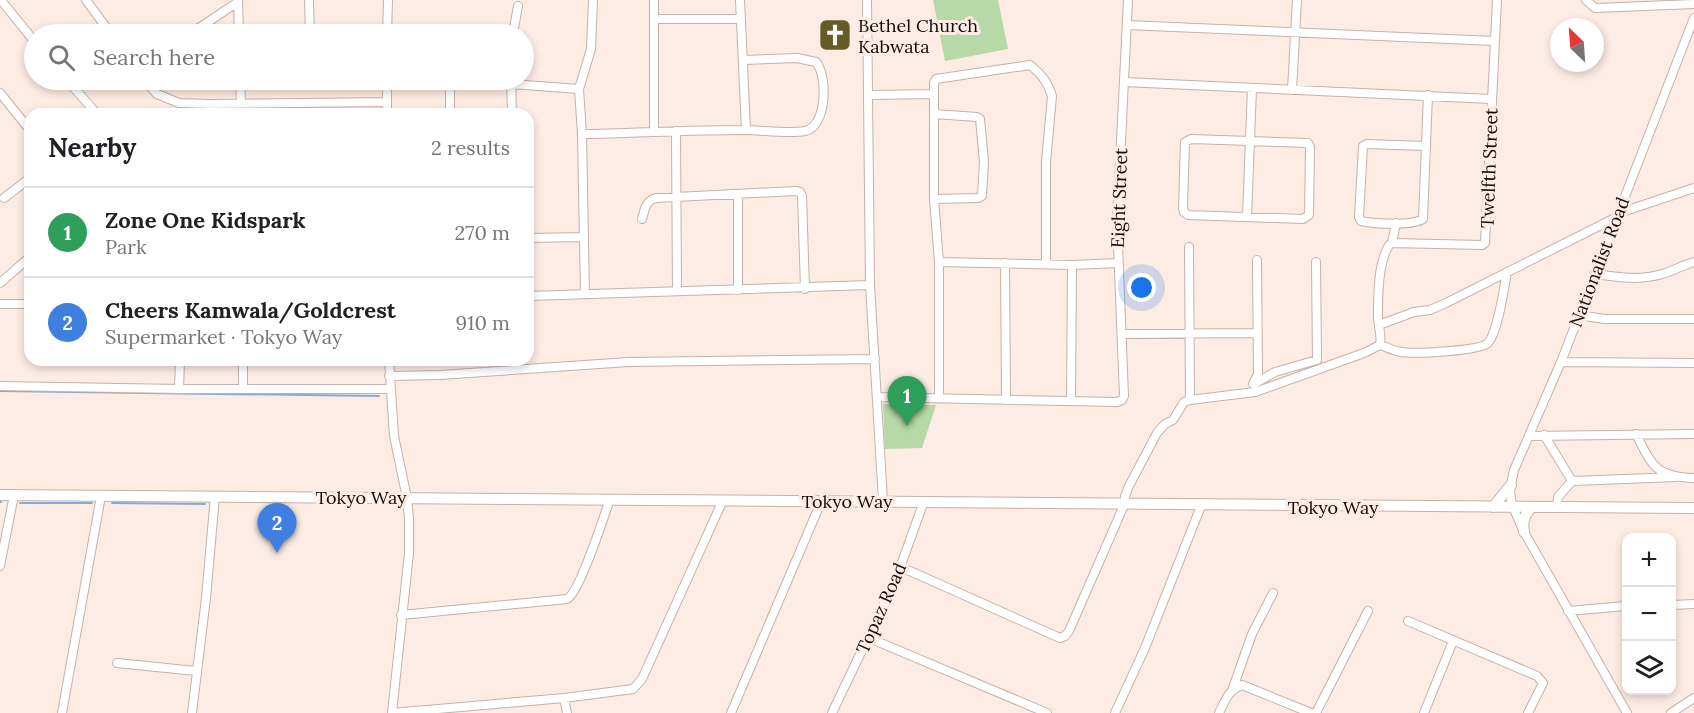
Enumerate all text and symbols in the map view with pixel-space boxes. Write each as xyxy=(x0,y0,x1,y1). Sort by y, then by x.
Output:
place label: Bethel Church Kabwata xyxy=(858,14,978,58)
church icon: Bethel Church Kabwata xyxy=(817,17,853,53)
north arrow xyxy=(1550,18,1604,72)
search box xyxy=(24,24,534,90)
icon: search xyxy=(45,41,78,74)
text: Search here xyxy=(93,43,215,71)
street label: Twelfth Street xyxy=(1475,108,1503,228)
text: Nearby xyxy=(48,131,136,164)
text: 2 results xyxy=(431,135,510,160)
street label: Eight Street xyxy=(1106,148,1132,248)
street label: Nationalist Road xyxy=(1564,194,1634,330)
text: Zone One Kidspark xyxy=(105,206,306,234)
text: 1 xyxy=(63,220,72,245)
text: 270 m xyxy=(454,220,510,245)
text: Park xyxy=(105,234,147,259)
your location xyxy=(1127,273,1156,302)
text: Cheers Kamwala/Goldcrest xyxy=(105,296,396,324)
text: 2 xyxy=(62,310,73,335)
text: 910 m xyxy=(456,310,510,335)
text: Supermarket · Tokyo Way xyxy=(105,324,342,349)
pin: 1 xyxy=(888,376,926,426)
street label: Tokyo Way xyxy=(315,486,407,509)
street label: Tokyo Way xyxy=(801,490,893,513)
street label: Tokyo Way xyxy=(1287,496,1379,519)
pin: 2 xyxy=(258,504,296,553)
map controls xyxy=(1622,533,1676,695)
button: + xyxy=(1622,533,1676,587)
street label: Topaz Road xyxy=(851,559,911,657)
button: − xyxy=(1622,587,1676,641)
button: layers xyxy=(1622,641,1676,695)

